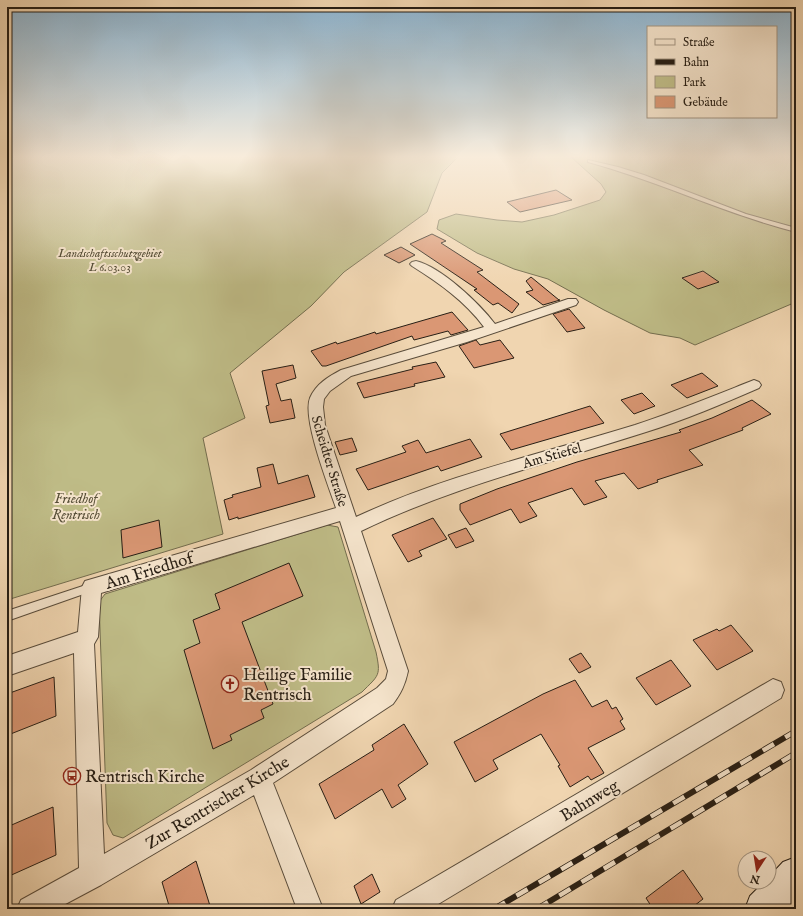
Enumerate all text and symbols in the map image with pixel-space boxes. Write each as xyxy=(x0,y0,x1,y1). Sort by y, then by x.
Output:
legend xyxy=(647,26,777,118)
text: Straße xyxy=(683,35,715,50)
text: Bahn xyxy=(683,55,710,70)
text: Park xyxy=(683,75,706,90)
text: Gebäude xyxy=(683,95,728,110)
park label: Landschaftsschutzgebiet L 6.03.03 xyxy=(57,246,163,275)
street label: Scheidter Straße xyxy=(307,414,352,510)
street label: Am Stiefel xyxy=(520,439,584,473)
park label: Friedhof Rentrisch xyxy=(52,490,101,524)
street label: Am Friedhof xyxy=(102,547,199,595)
place label: Heilige Familie Rentrisch xyxy=(243,665,352,706)
church icon: Heilige Familie Rentrisch xyxy=(220,674,240,694)
street label: Zur Rentrischer Kirche xyxy=(142,752,294,855)
bus stop icon: Rentrisch Kirche xyxy=(62,766,82,786)
place label: Rentrisch Kirche xyxy=(85,767,205,788)
street label: Bahnweg xyxy=(557,775,624,827)
north arrow xyxy=(737,850,777,890)
text: N xyxy=(749,871,762,887)

